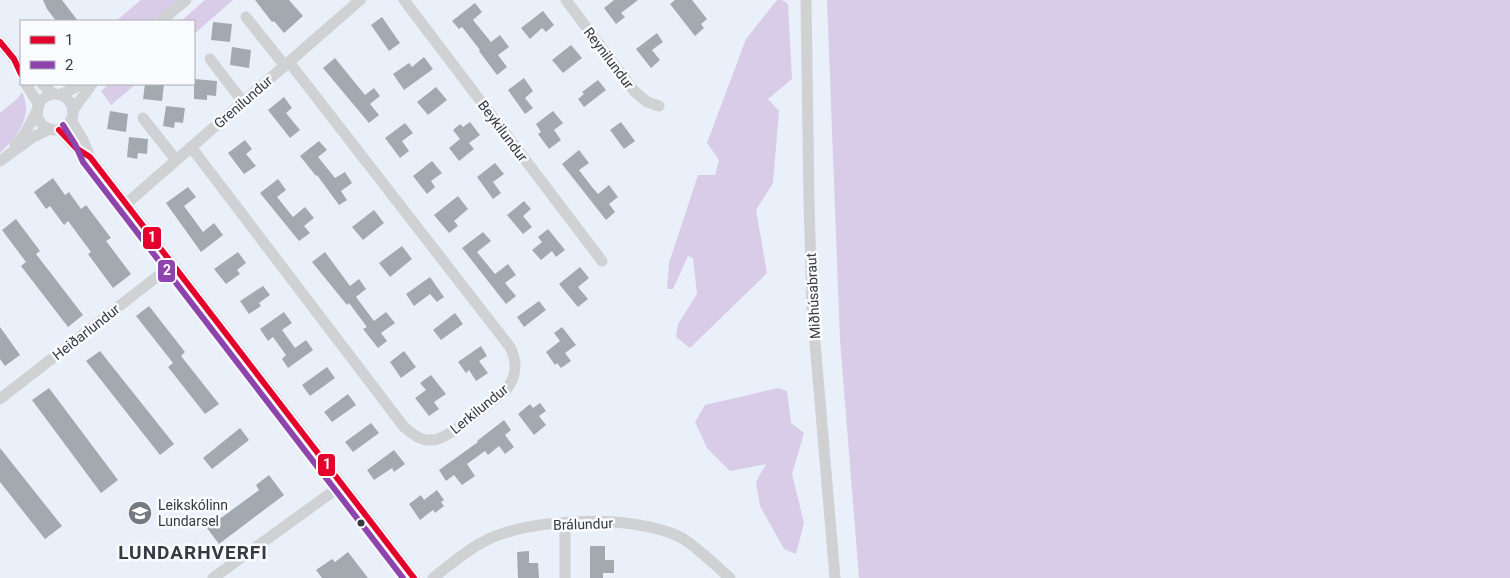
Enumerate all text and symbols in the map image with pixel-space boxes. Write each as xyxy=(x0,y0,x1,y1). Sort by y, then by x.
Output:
legend xyxy=(20,20,195,85)
street label: Reynilundur xyxy=(581,24,637,92)
text: 1 xyxy=(65,31,73,49)
text: 2 xyxy=(65,56,73,74)
street label: Grenilundur xyxy=(211,72,276,132)
street label: Beykilundur xyxy=(475,97,531,165)
line badge: 1 xyxy=(142,226,162,250)
text: 1 xyxy=(148,229,156,245)
street label: Miðhúsabraut xyxy=(803,252,823,340)
line badge: 2 xyxy=(157,259,176,283)
text: 2 xyxy=(163,262,171,278)
street label: Heiðarlundur xyxy=(49,301,123,363)
street label: Lerkilundur xyxy=(447,381,511,437)
line badge: 1 xyxy=(317,453,336,477)
text: 1 xyxy=(323,456,331,472)
place label: Leikskólinn Lundarsel xyxy=(158,497,228,529)
school or university icon: Leikskólinn Lundarsel xyxy=(127,500,153,526)
street label: Brálundur xyxy=(553,515,614,533)
unlabelled marker xyxy=(356,518,366,528)
district label: LUNDARHVERFI xyxy=(118,541,268,564)

